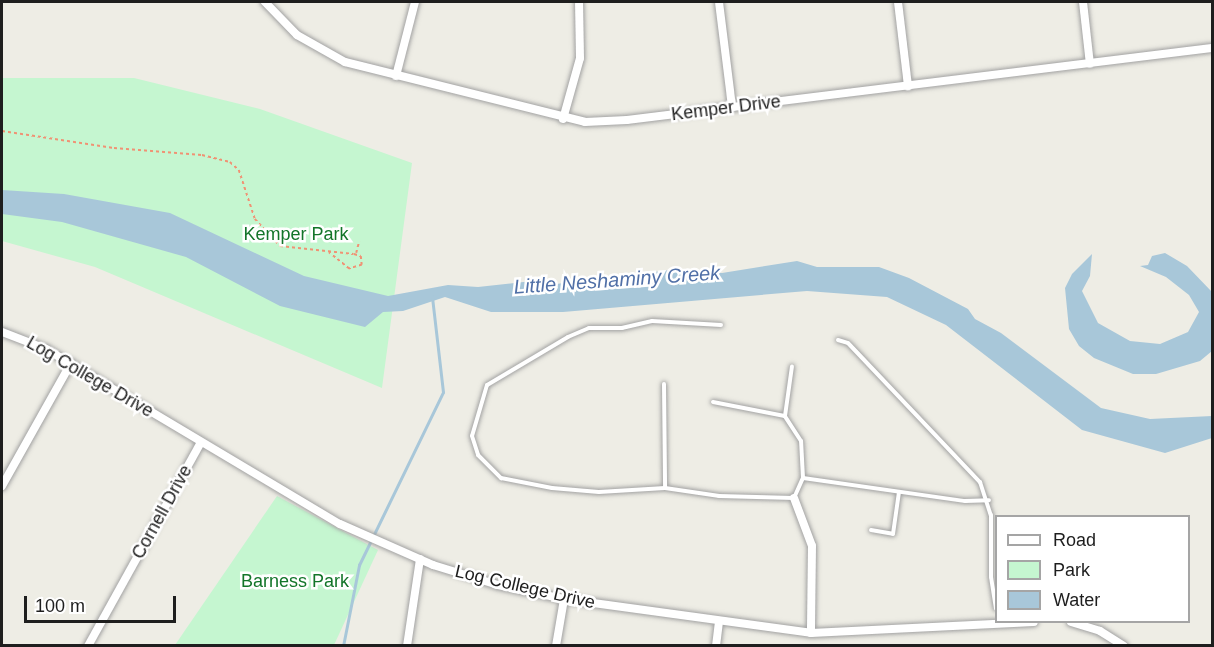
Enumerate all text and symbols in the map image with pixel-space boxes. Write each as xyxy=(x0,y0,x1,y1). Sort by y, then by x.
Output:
street label: Kemper Drive xyxy=(670,91,782,125)
park label: Kemper Park xyxy=(243,223,349,245)
water label: Little Neshaminy Creek xyxy=(513,261,721,299)
street label: Log College Drive xyxy=(23,332,157,422)
street label: Cornell Drive xyxy=(127,461,197,563)
legend xyxy=(995,515,1190,623)
text: Road xyxy=(1053,530,1096,550)
street label: Log College Drive xyxy=(453,560,597,614)
text: Park xyxy=(1053,560,1090,580)
park label: Barness Park xyxy=(241,570,349,592)
scale bar xyxy=(27,584,178,622)
text: Water xyxy=(1053,590,1100,610)
text: 100 m xyxy=(35,596,85,616)

